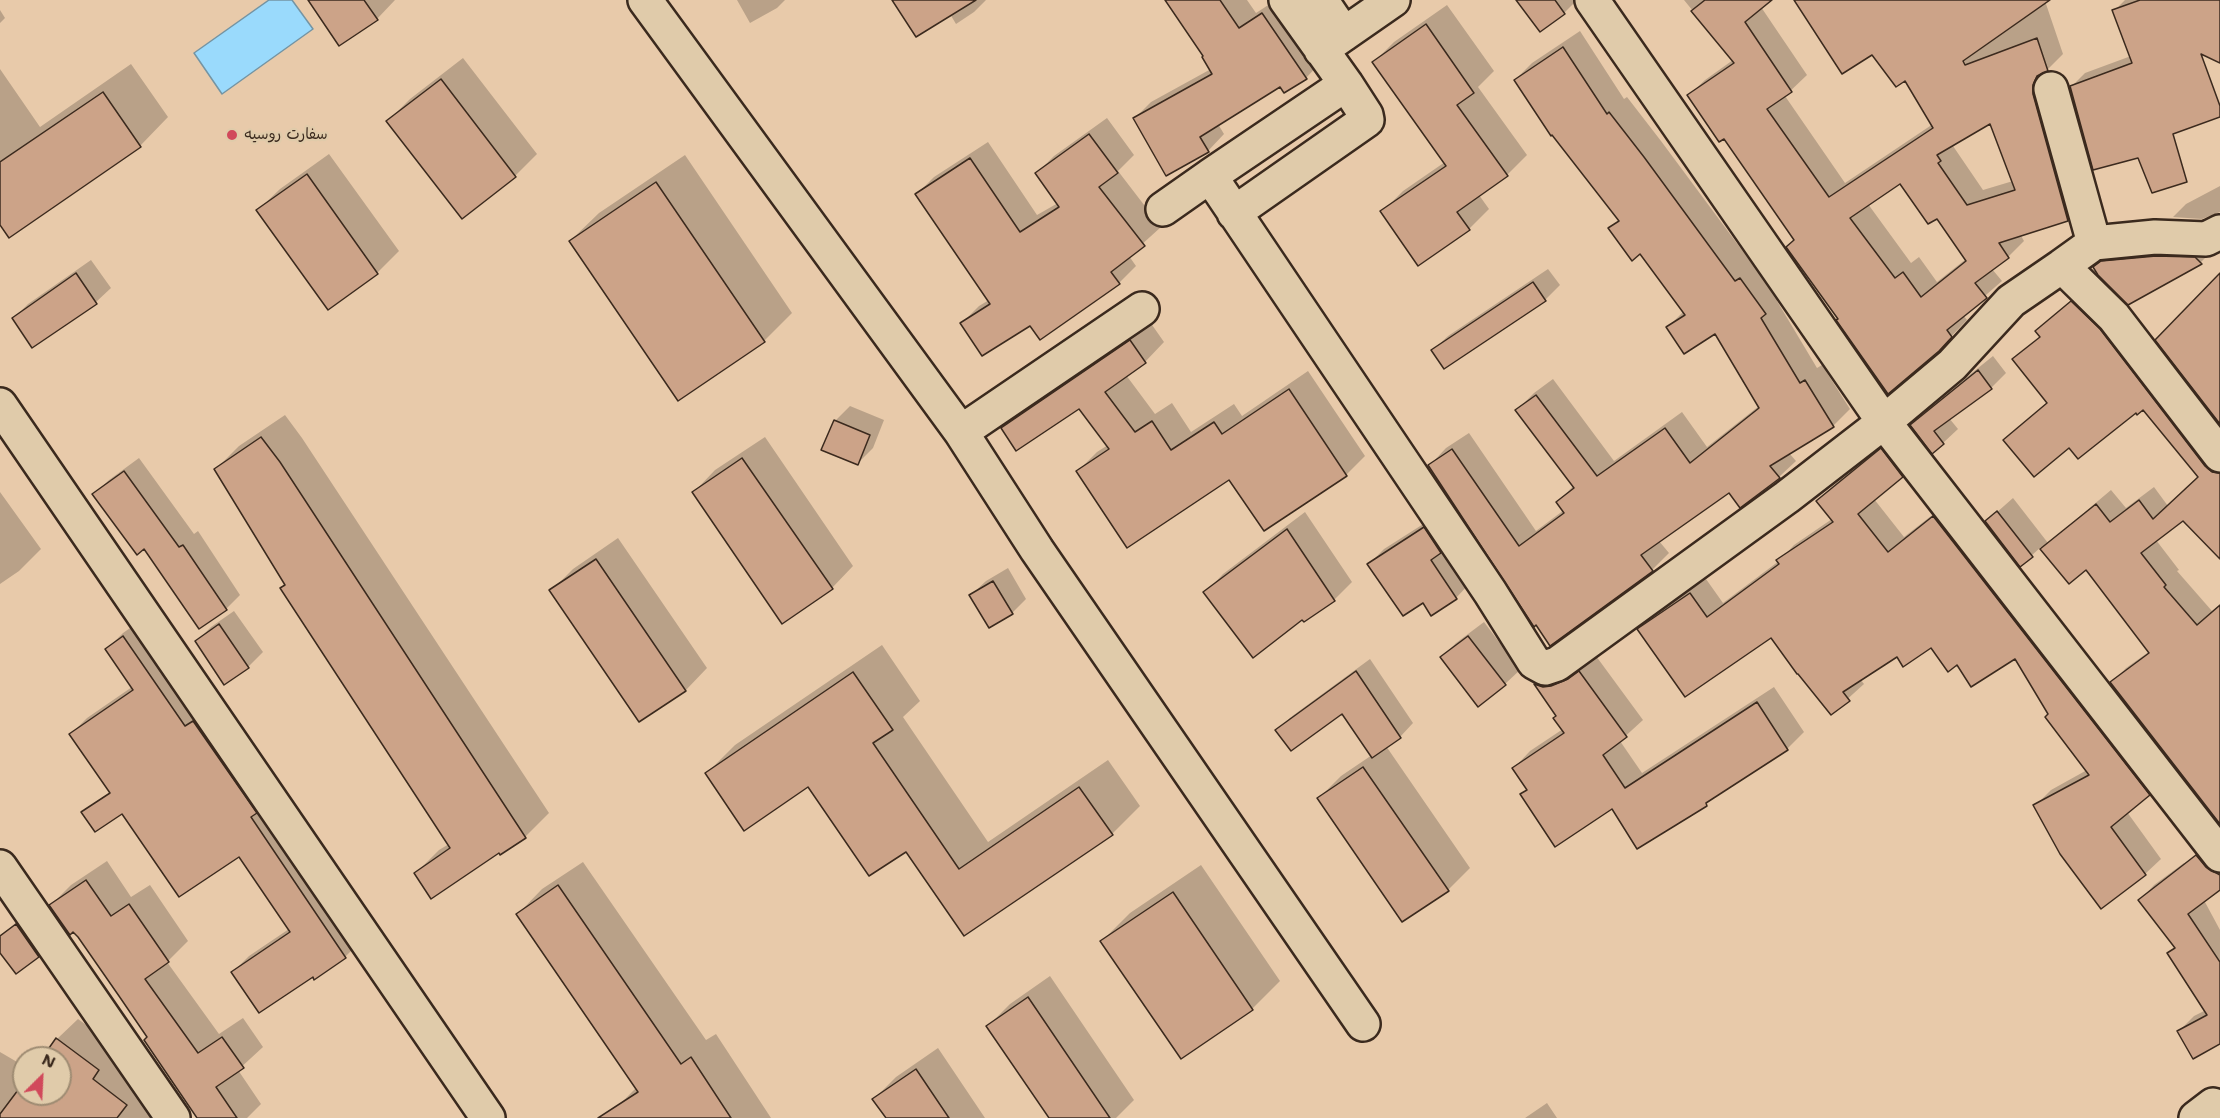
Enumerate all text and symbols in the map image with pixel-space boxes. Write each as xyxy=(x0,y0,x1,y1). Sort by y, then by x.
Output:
place label: سفارت روسیه xyxy=(244,126,327,144)
marker: سفارت روسیه xyxy=(225,128,239,142)
north arrow xyxy=(12,1046,72,1106)
text: N xyxy=(39,1049,59,1073)

